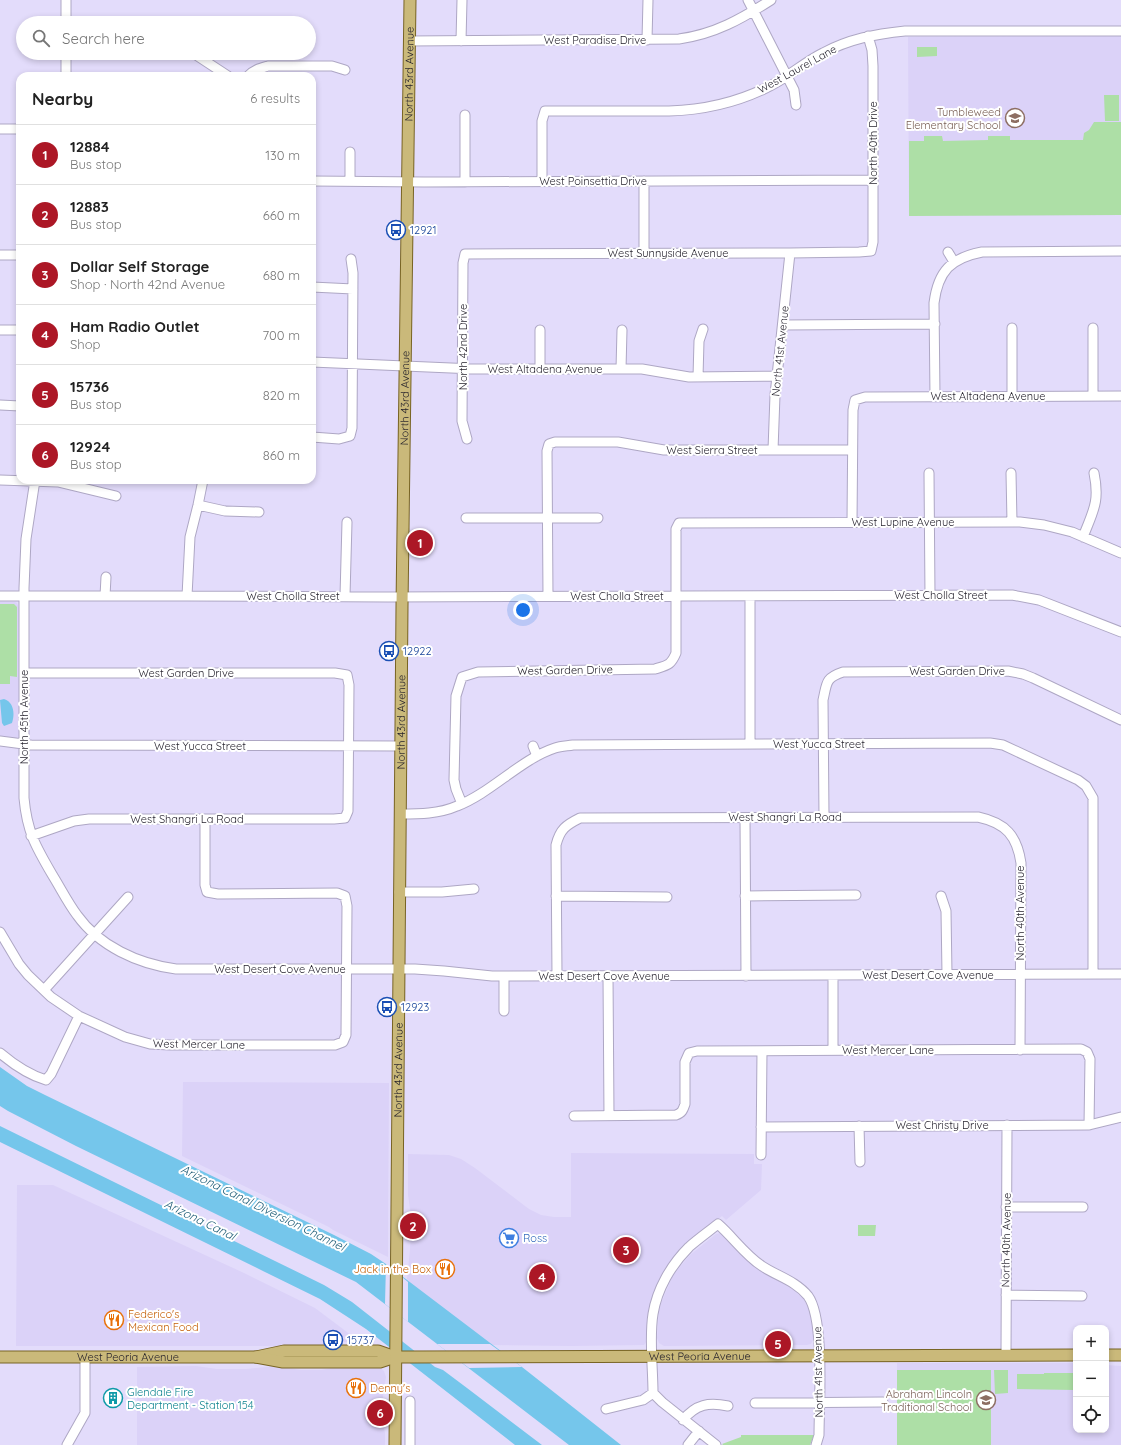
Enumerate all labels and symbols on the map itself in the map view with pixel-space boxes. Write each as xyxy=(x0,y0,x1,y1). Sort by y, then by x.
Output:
street label: North 43rd Avenue xyxy=(401,27,417,122)
street label: West Paradise Drive xyxy=(544,33,646,47)
street label: West Laurel Lane xyxy=(755,42,839,96)
street label: North 40th Drive xyxy=(866,101,880,185)
place label: Tumbleweed Elementary School xyxy=(906,105,1001,132)
school or university icon: Tumbleweed Elementary School xyxy=(1004,107,1026,129)
street label: West Poinsettia Drive xyxy=(539,174,647,188)
bus stop icon: 12921 xyxy=(385,219,407,241)
place label: 12921 xyxy=(410,223,436,237)
street label: West Sunnyside Avenue xyxy=(608,246,728,260)
street label: North 42nd Drive xyxy=(456,304,470,390)
street label: North 41st Avenue xyxy=(768,305,792,397)
street label: North 43rd Avenue xyxy=(397,351,412,446)
street label: West Altadena Avenue xyxy=(487,362,603,376)
street label: West Altadena Avenue xyxy=(930,389,1046,403)
street label: West Sierra Street xyxy=(666,443,758,457)
street label: West Lupine Avenue xyxy=(852,515,954,529)
pin: 1 xyxy=(407,528,433,558)
street label: West Cholla Street xyxy=(894,588,988,602)
street label: West Cholla Street xyxy=(246,589,340,603)
street label: West Cholla Street xyxy=(570,589,664,603)
your location xyxy=(513,600,533,620)
bus stop icon: 12922 xyxy=(378,640,400,662)
place label: 12922 xyxy=(403,644,432,658)
street label: West Garden Drive xyxy=(517,662,613,678)
street label: West Garden Drive xyxy=(909,664,1005,678)
street label: West Garden Drive xyxy=(138,666,234,680)
street label: North 45th Avenue xyxy=(17,670,31,764)
street label: North 43rd Avenue xyxy=(394,675,408,769)
street label: West Yucca Street xyxy=(773,737,865,751)
street label: West Yucca Street xyxy=(154,739,246,753)
street label: West Shangri La Road xyxy=(728,810,842,824)
street label: West Shangri La Road xyxy=(130,812,244,826)
street label: North 40th Avenue xyxy=(1013,866,1027,960)
street label: West Desert Cove Avenue xyxy=(214,962,346,976)
street label: West Desert Cove Avenue xyxy=(862,968,994,982)
street label: West Desert Cove Avenue xyxy=(538,969,670,983)
bus stop icon: 12923 xyxy=(376,996,398,1018)
place label: 12923 xyxy=(401,1000,429,1014)
street label: North 43rd Avenue xyxy=(391,1023,406,1117)
street label: West Mercer Lane xyxy=(153,1036,245,1052)
street label: West Mercer Lane xyxy=(842,1043,934,1057)
street label: West Christy Drive xyxy=(895,1118,989,1132)
water label: Arizona Canal Diversion Channel xyxy=(179,1162,347,1254)
street label: North 40th Avenue xyxy=(998,1192,1014,1288)
water label: Arizona Canal xyxy=(162,1197,238,1243)
pin: 2 xyxy=(400,1211,426,1241)
supermarket icon: Ross xyxy=(498,1227,520,1249)
place label: Ross xyxy=(523,1231,547,1245)
pin: 3 xyxy=(613,1235,639,1265)
restaurant icon: Jack in the Box xyxy=(434,1258,456,1280)
place label: Jack in the Box xyxy=(354,1262,431,1276)
pin: 4 xyxy=(529,1262,555,1292)
place label: Federico's Mexican Food xyxy=(128,1307,199,1334)
restaurant icon: Federico's Mexican Food xyxy=(103,1309,125,1331)
street label: North 41st Avenue xyxy=(810,1326,826,1418)
bus stop icon: 15737 xyxy=(322,1329,344,1351)
pin: 5 xyxy=(765,1329,791,1359)
place label: 15737 xyxy=(347,1333,374,1347)
street label: West Peoria Avenue xyxy=(649,1349,751,1363)
street label: West Peoria Avenue xyxy=(77,1350,179,1364)
restaurant icon: Denny's xyxy=(345,1377,367,1399)
place label: Denny's xyxy=(370,1381,410,1395)
place label: Glendale Fire Department - Station 154 xyxy=(127,1385,254,1412)
building icon: Glendale Fire Department - Station 154 xyxy=(102,1387,124,1409)
place label: Abraham Lincoln Traditional School xyxy=(881,1387,972,1414)
school or university icon: Abraham Lincoln Traditional School xyxy=(975,1389,997,1411)
pin: 6 xyxy=(367,1398,393,1428)

